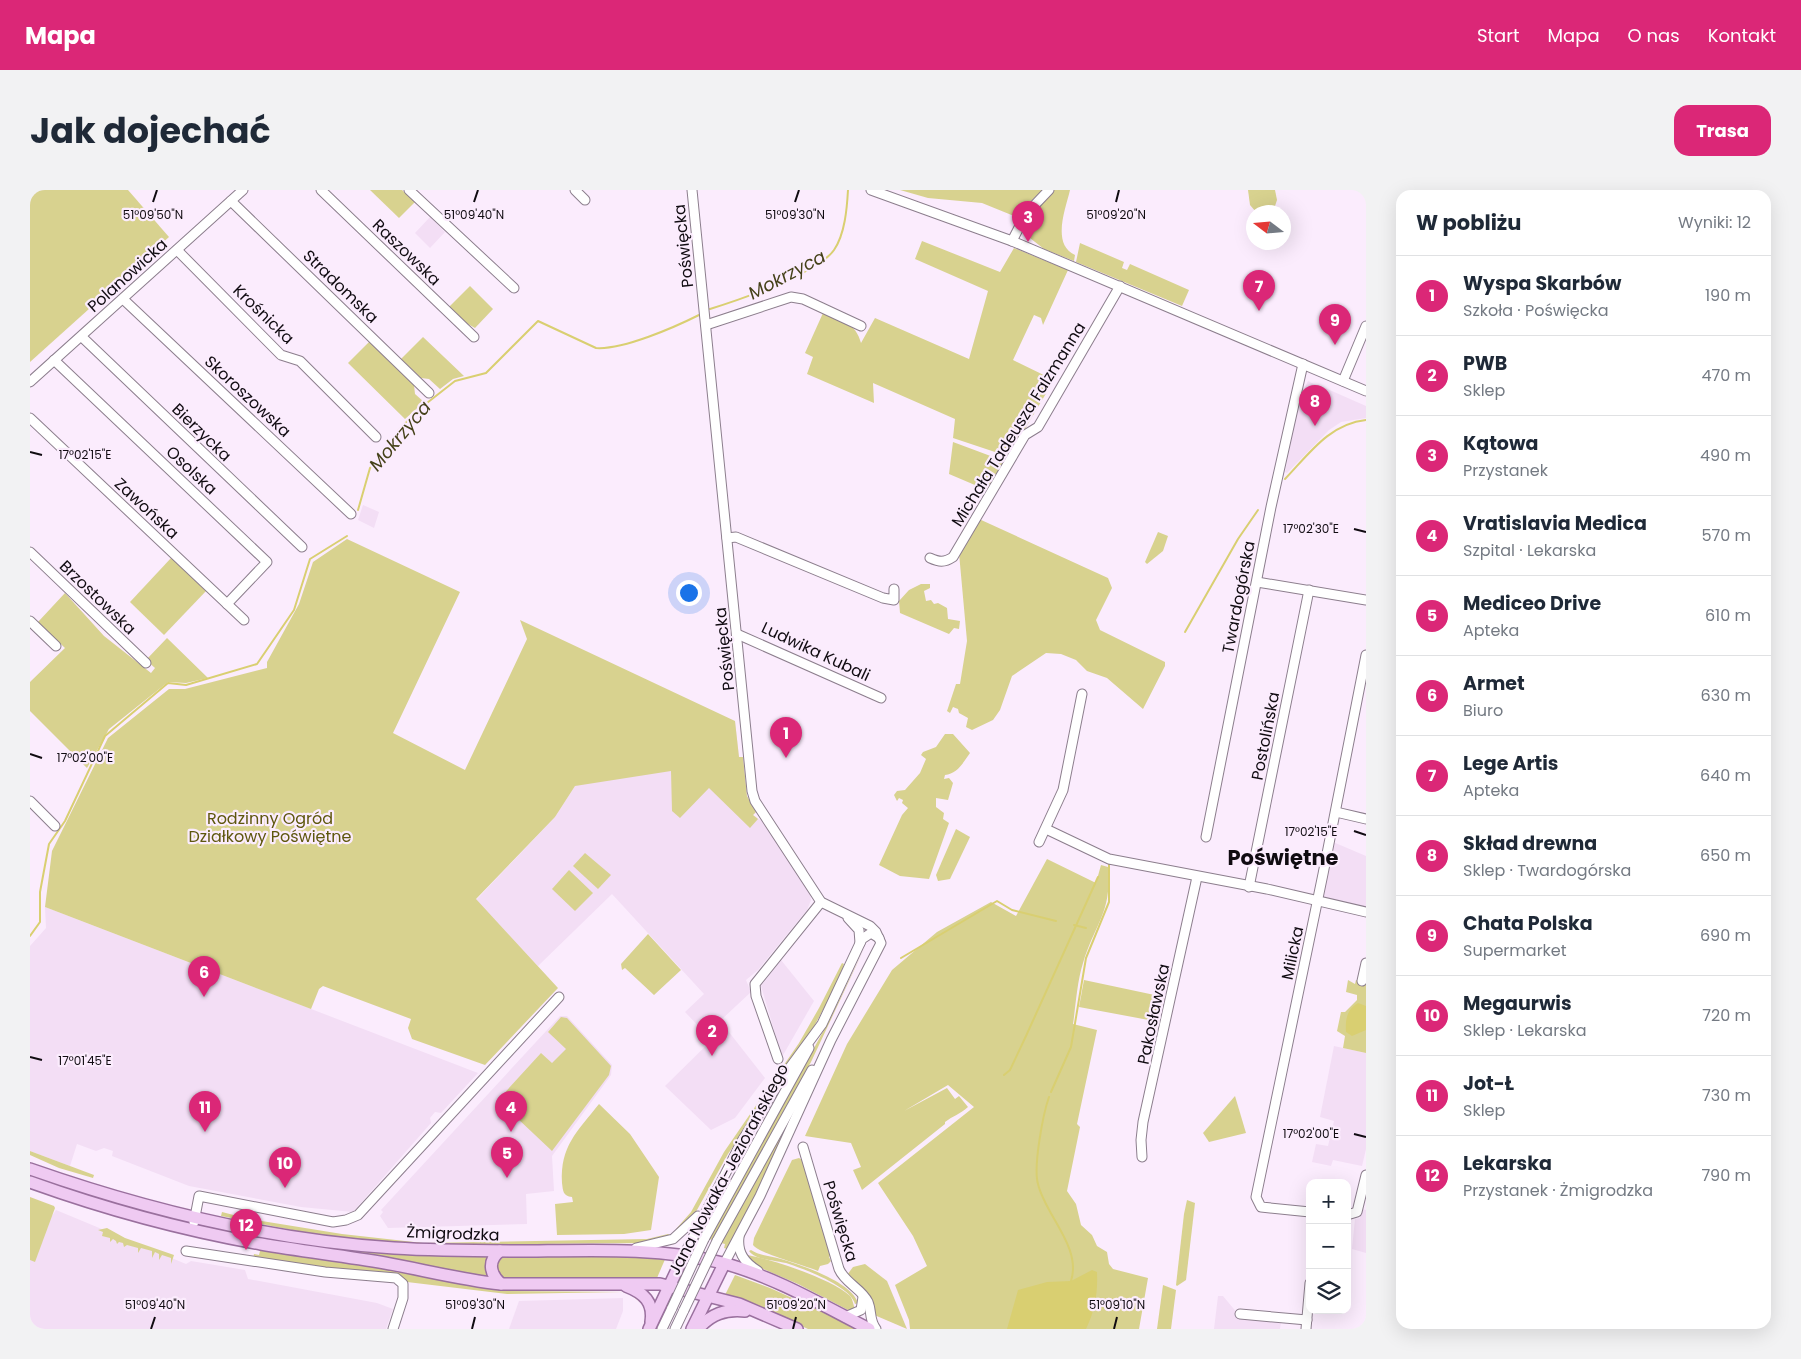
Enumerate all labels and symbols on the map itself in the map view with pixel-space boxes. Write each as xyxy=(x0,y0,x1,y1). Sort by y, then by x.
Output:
pin: 3 xyxy=(1012,201,1044,242)
street label: Poświęcka xyxy=(668,203,699,289)
north arrow xyxy=(1246,205,1291,250)
text: 51°09'50"N xyxy=(123,206,183,223)
text: 51°09'40"N xyxy=(444,206,504,223)
text: 51°09'30"N xyxy=(765,206,825,223)
text: 51°09'20"N xyxy=(1086,206,1146,223)
street label: Raszowska xyxy=(367,214,446,291)
street label: Polanowicka xyxy=(82,233,172,318)
street label: Stradomska xyxy=(298,244,384,328)
water label: Mokrzyca xyxy=(744,244,830,305)
pin: 7 xyxy=(1243,270,1275,311)
street label: Krośnicka xyxy=(228,279,299,349)
pin: 9 xyxy=(1319,304,1351,345)
street label: Michała Tadeusza Falzmanna xyxy=(946,317,1091,531)
street label: Skoroszowska xyxy=(199,350,296,442)
pin: 8 xyxy=(1299,385,1331,426)
water label: Mokrzyca xyxy=(363,395,436,476)
street label: Bierzycka xyxy=(167,398,237,467)
street label: Osolska xyxy=(161,441,222,500)
text: 17°02'15"E xyxy=(59,446,111,463)
street label: Zawońska xyxy=(109,473,184,544)
text: 17°02'30"E xyxy=(1283,520,1339,537)
street label: Twardogórska xyxy=(1216,539,1261,655)
street label: Brzostowska xyxy=(54,555,141,640)
your location xyxy=(676,580,702,606)
street label: Poświęcka xyxy=(709,606,740,692)
street label: Ludwika Kubali xyxy=(758,616,874,687)
street label: Postolińska xyxy=(1246,690,1285,782)
pin: 1 xyxy=(770,717,802,758)
text: 17°02'00"E xyxy=(57,749,113,766)
park label: Rodzinny Ogród Działkowy Poświętne xyxy=(188,807,352,848)
text: 17°02'15"E xyxy=(1285,823,1337,840)
district label: Poświętne xyxy=(1227,843,1339,872)
street label: Milicka xyxy=(1276,924,1309,982)
pin: 6 xyxy=(188,956,220,997)
street label: Pakosławska xyxy=(1132,962,1175,1067)
pin: 2 xyxy=(696,1015,728,1056)
text: 17°01'45"E xyxy=(58,1052,112,1069)
street label: Jana Nowaka-Jeziorańskiego xyxy=(663,1060,794,1279)
pin: 11 xyxy=(189,1091,221,1132)
pin: 4 xyxy=(495,1091,527,1132)
text: 17°02'00"E xyxy=(1283,1125,1339,1142)
pin: 5 xyxy=(491,1137,523,1178)
pin: 10 xyxy=(269,1147,301,1188)
street label: Poświęcka xyxy=(817,1178,864,1264)
pin: 12 xyxy=(230,1209,262,1250)
street label: Żmigrodzka xyxy=(406,1220,500,1247)
text: 51°09'40"N xyxy=(125,1296,185,1313)
text: 51°09'30"N xyxy=(445,1296,505,1313)
text: 51°09'20"N xyxy=(766,1296,826,1313)
text: 51°09'10"N xyxy=(1089,1296,1145,1313)

